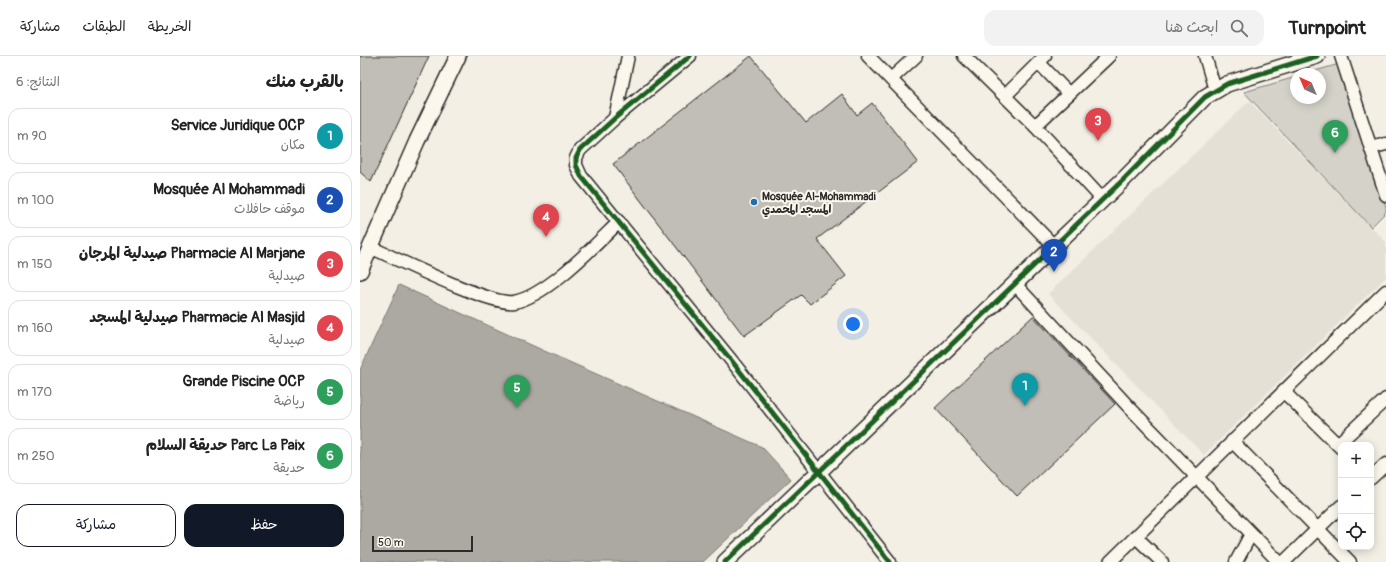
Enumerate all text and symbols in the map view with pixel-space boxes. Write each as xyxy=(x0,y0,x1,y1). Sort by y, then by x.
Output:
search box xyxy=(984,10,1264,46)
text: Turnpoint xyxy=(1288,16,1366,40)
icon: search xyxy=(1228,17,1250,39)
text: مشاركة xyxy=(20,18,60,35)
text: الطبقات xyxy=(82,18,126,35)
text: الخريطة xyxy=(148,18,191,35)
text: ابحث هنا xyxy=(1165,18,1218,37)
north arrow xyxy=(1290,68,1326,104)
text: بالقرب منك xyxy=(266,71,344,92)
text: النتائج: 6 xyxy=(16,74,60,90)
pin: 3 xyxy=(1085,108,1111,141)
text: Service Juridique OCP xyxy=(171,116,305,135)
pin: 6 xyxy=(1322,120,1348,153)
text: 90 m xyxy=(17,128,47,144)
text: 1 xyxy=(327,128,333,144)
text: مكان xyxy=(281,137,305,153)
text: Mosquée Al Mohammadi xyxy=(153,180,305,199)
place label: Mosquée Al-Mohammadi المسجد المحمدي xyxy=(762,190,876,218)
text: 100 m xyxy=(17,192,54,208)
text: 2 xyxy=(326,192,334,208)
marker: Mosquée Al-Mohammadi المسجد المحمدي xyxy=(749,197,759,207)
text: موقف حافلات xyxy=(234,201,305,217)
pin: 4 xyxy=(533,204,559,237)
pin: 2 xyxy=(1041,239,1067,272)
text: Pharmacie Al Marjane صيدلية المرجان xyxy=(79,244,305,263)
text: 150 m xyxy=(17,256,52,272)
text: 3 xyxy=(326,256,334,272)
text: صيدلية xyxy=(268,268,305,284)
text: Pharmacie Al Masjid صيدلية المسجد xyxy=(89,308,305,327)
your location xyxy=(843,314,863,334)
text: 160 m xyxy=(17,320,53,336)
text: 4 xyxy=(326,320,334,336)
text: صيدلية xyxy=(268,332,305,348)
text: Grande Piscine OCP xyxy=(183,372,305,391)
pin: 1 xyxy=(1012,373,1038,406)
pin: 5 xyxy=(504,375,530,408)
text: 170 m xyxy=(17,384,52,400)
text: 5 xyxy=(326,384,334,400)
text: رياضة xyxy=(274,393,305,409)
text: Parc La Paix حديقة السلام xyxy=(146,436,305,455)
map controls xyxy=(1338,442,1374,550)
button: + xyxy=(1338,442,1374,478)
text: 250 m xyxy=(17,448,55,464)
text: 6 xyxy=(326,448,334,464)
text: حديقة xyxy=(273,460,305,476)
button: − xyxy=(1338,478,1374,514)
button: مشاركة xyxy=(16,504,176,547)
button: حفظ xyxy=(184,504,344,547)
button: locate xyxy=(1338,514,1374,550)
scale bar xyxy=(372,534,473,553)
text: 50 m xyxy=(378,536,404,549)

